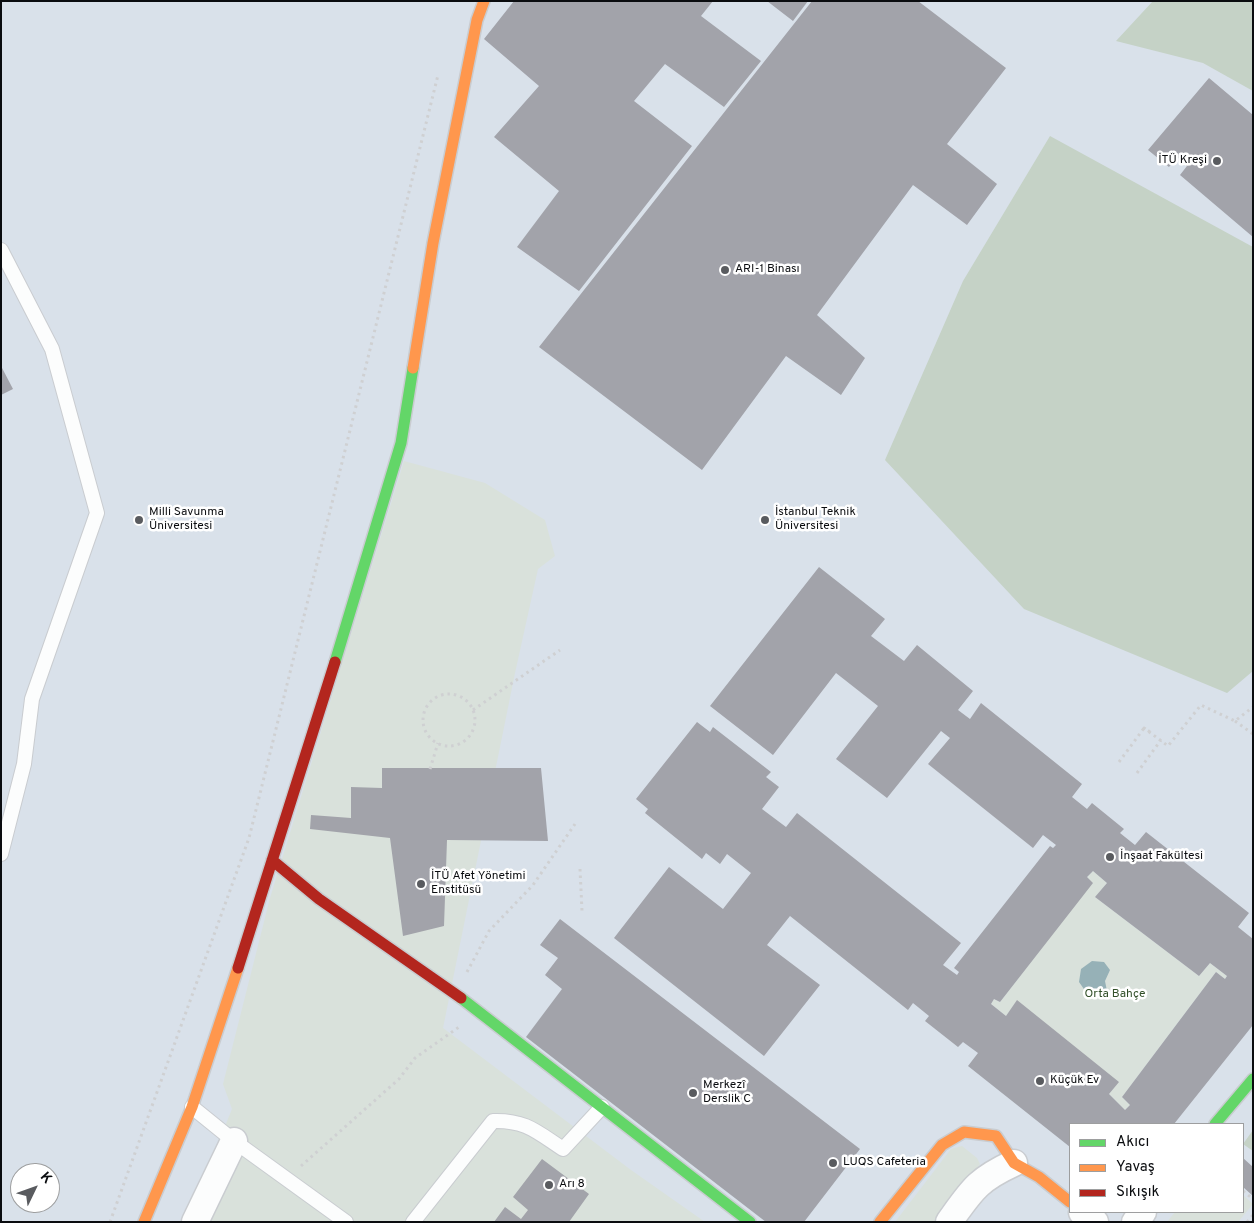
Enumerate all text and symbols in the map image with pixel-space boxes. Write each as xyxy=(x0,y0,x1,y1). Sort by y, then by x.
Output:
place label: İTÜ Kreşi xyxy=(1158,154,1207,168)
marker: İTÜ Kreşi xyxy=(1211,155,1223,167)
place label: ARI-1 Binası xyxy=(735,263,800,277)
marker: ARI-1 Binası xyxy=(719,264,731,276)
place label: Milli Savunma Üniversitesi xyxy=(149,506,224,534)
place label: İstanbul Teknik Üniversitesi xyxy=(775,506,856,534)
marker: Milli Savunma Üniversitesi xyxy=(133,514,145,526)
marker: İstanbul Teknik Üniversitesi xyxy=(759,514,771,526)
place label: İnşaat Fakültesi xyxy=(1120,850,1203,864)
marker: İnşaat Fakültesi xyxy=(1104,851,1116,863)
place label: İTÜ Afet Yönetimi Enstitüsü xyxy=(431,870,526,898)
marker: İTÜ Afet Yönetimi Enstitüsü xyxy=(415,878,427,890)
park label: Orta Bahçe xyxy=(1085,988,1145,1002)
place label: Küçük Ev xyxy=(1050,1074,1099,1088)
marker: Küçük Ev xyxy=(1034,1075,1046,1087)
place label: Merkezî Derslik C xyxy=(703,1079,751,1107)
marker: Merkezî Derslik C xyxy=(687,1087,699,1099)
legend xyxy=(1069,1123,1244,1213)
text: Akıcı xyxy=(1116,1133,1149,1152)
place label: LUQS Cafeteria xyxy=(843,1156,926,1170)
marker: LUQS Cafeteria xyxy=(827,1157,839,1169)
text: Yavaş xyxy=(1116,1158,1155,1177)
north arrow xyxy=(10,1163,60,1213)
text: K xyxy=(36,1169,55,1188)
place label: Arı 8 xyxy=(559,1178,585,1192)
marker: Arı 8 xyxy=(543,1179,555,1191)
text: Sıkışık xyxy=(1116,1183,1160,1202)

